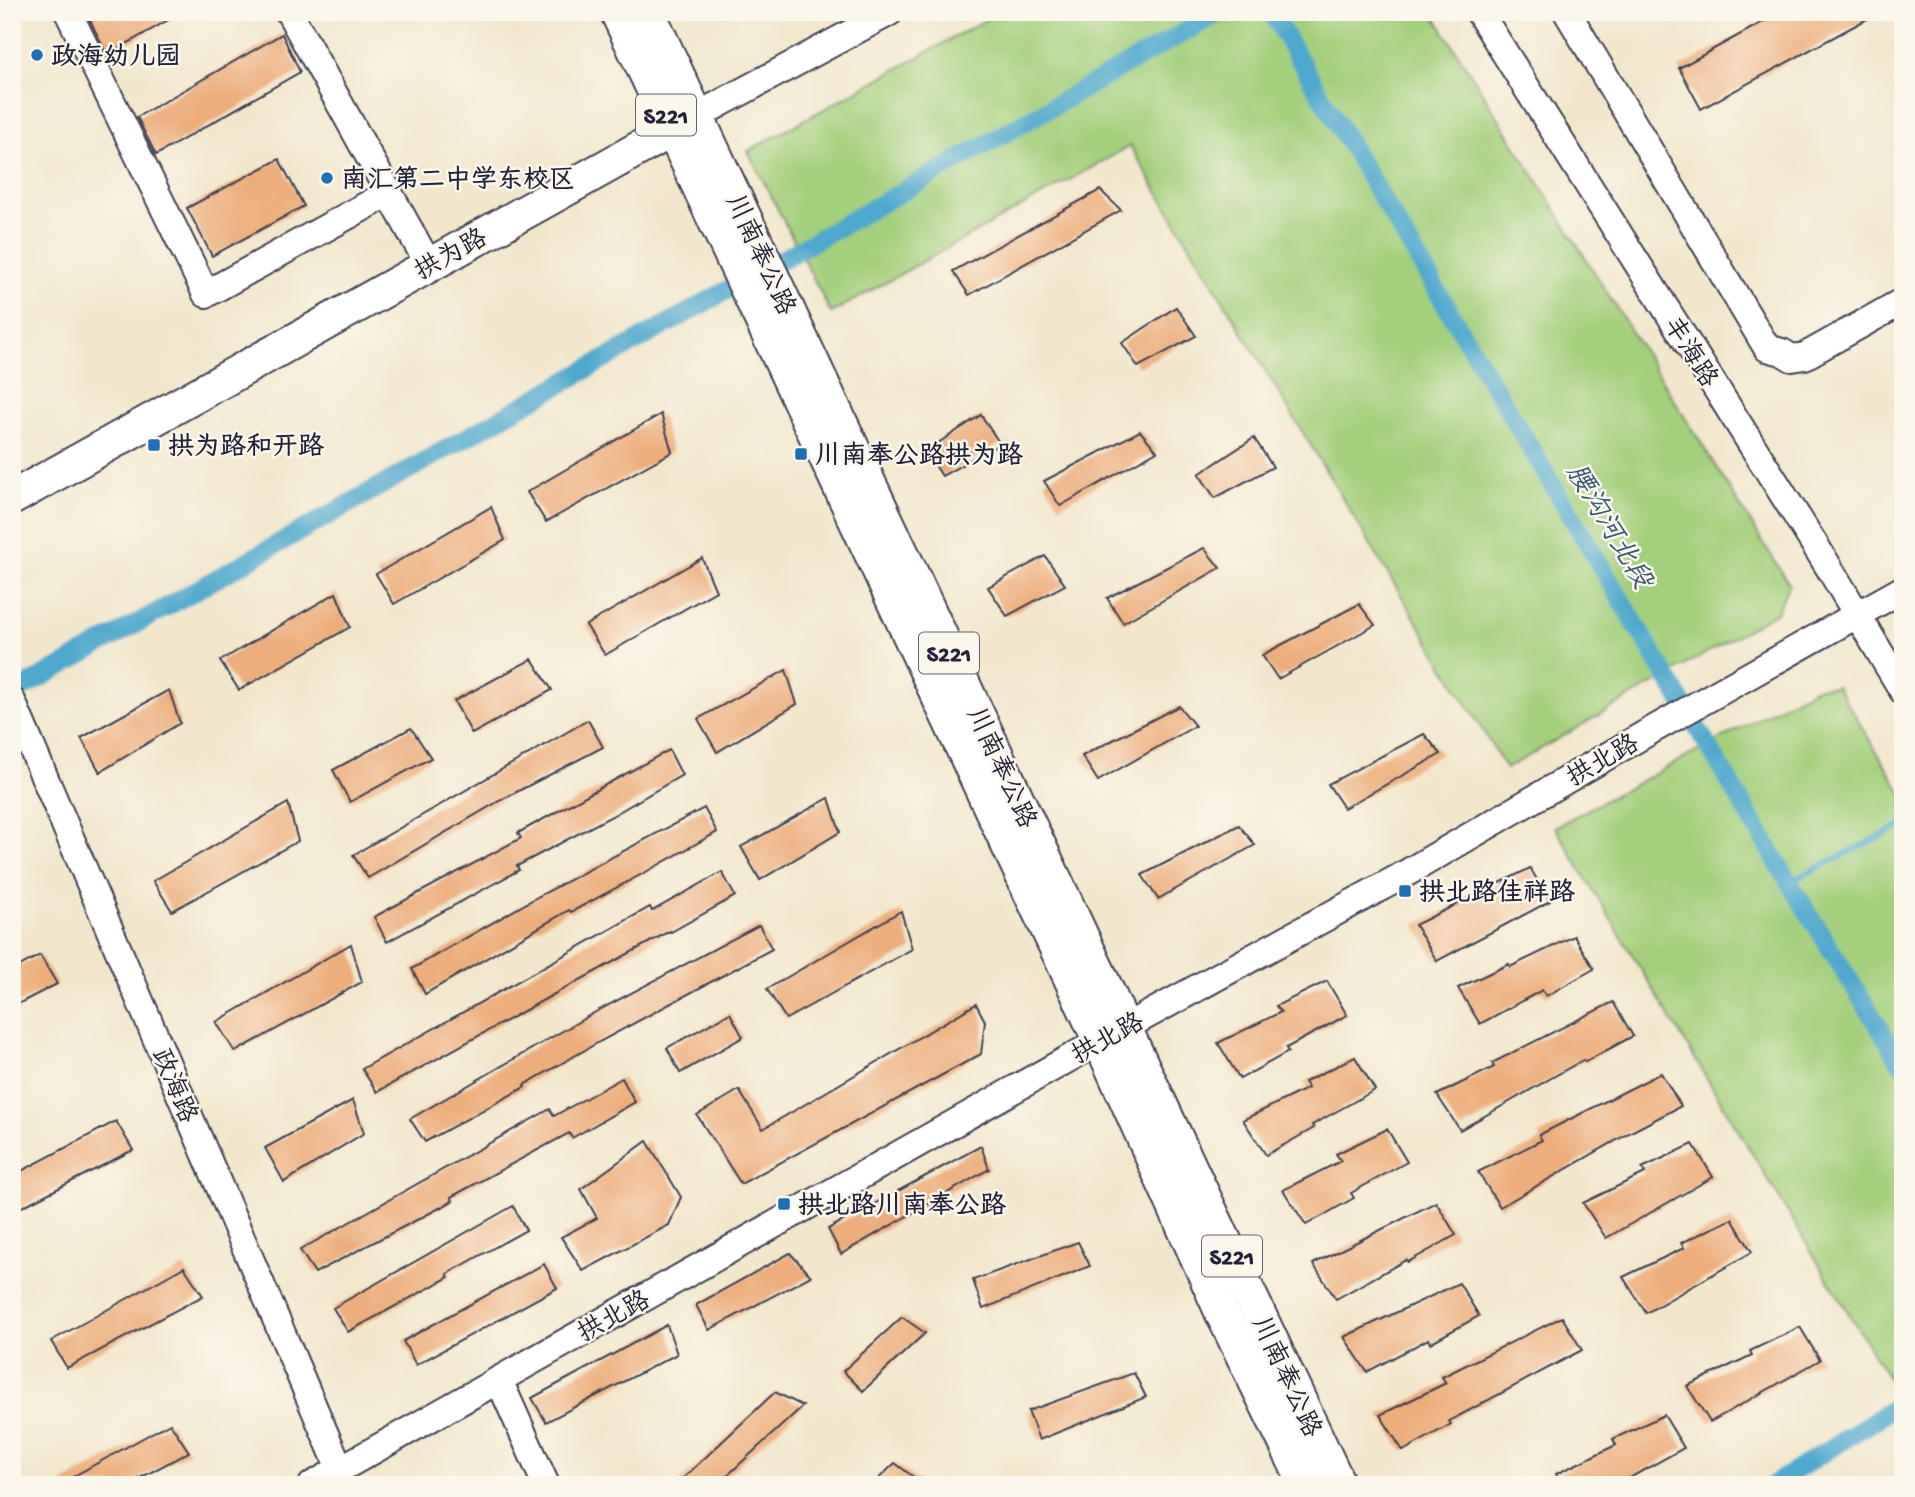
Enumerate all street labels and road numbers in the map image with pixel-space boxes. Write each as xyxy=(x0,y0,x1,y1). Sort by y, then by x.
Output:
road number: S221 xyxy=(636,94,696,135)
street label: 川南奉公路 xyxy=(716,190,801,321)
street label: 拱为路 xyxy=(410,223,494,289)
street label: 丰海路 xyxy=(1654,311,1724,395)
road number: S221 xyxy=(919,632,979,674)
street label: 川南奉公路 xyxy=(957,703,1042,834)
street label: 拱北路 xyxy=(1562,728,1646,796)
street label: 拱北路 xyxy=(1067,1007,1151,1073)
street label: 政海路 xyxy=(142,1044,203,1129)
road number: S221 xyxy=(1202,1236,1262,1276)
street label: 拱北路 xyxy=(573,1285,657,1351)
street label: 川南奉公路 xyxy=(1242,1312,1327,1443)

